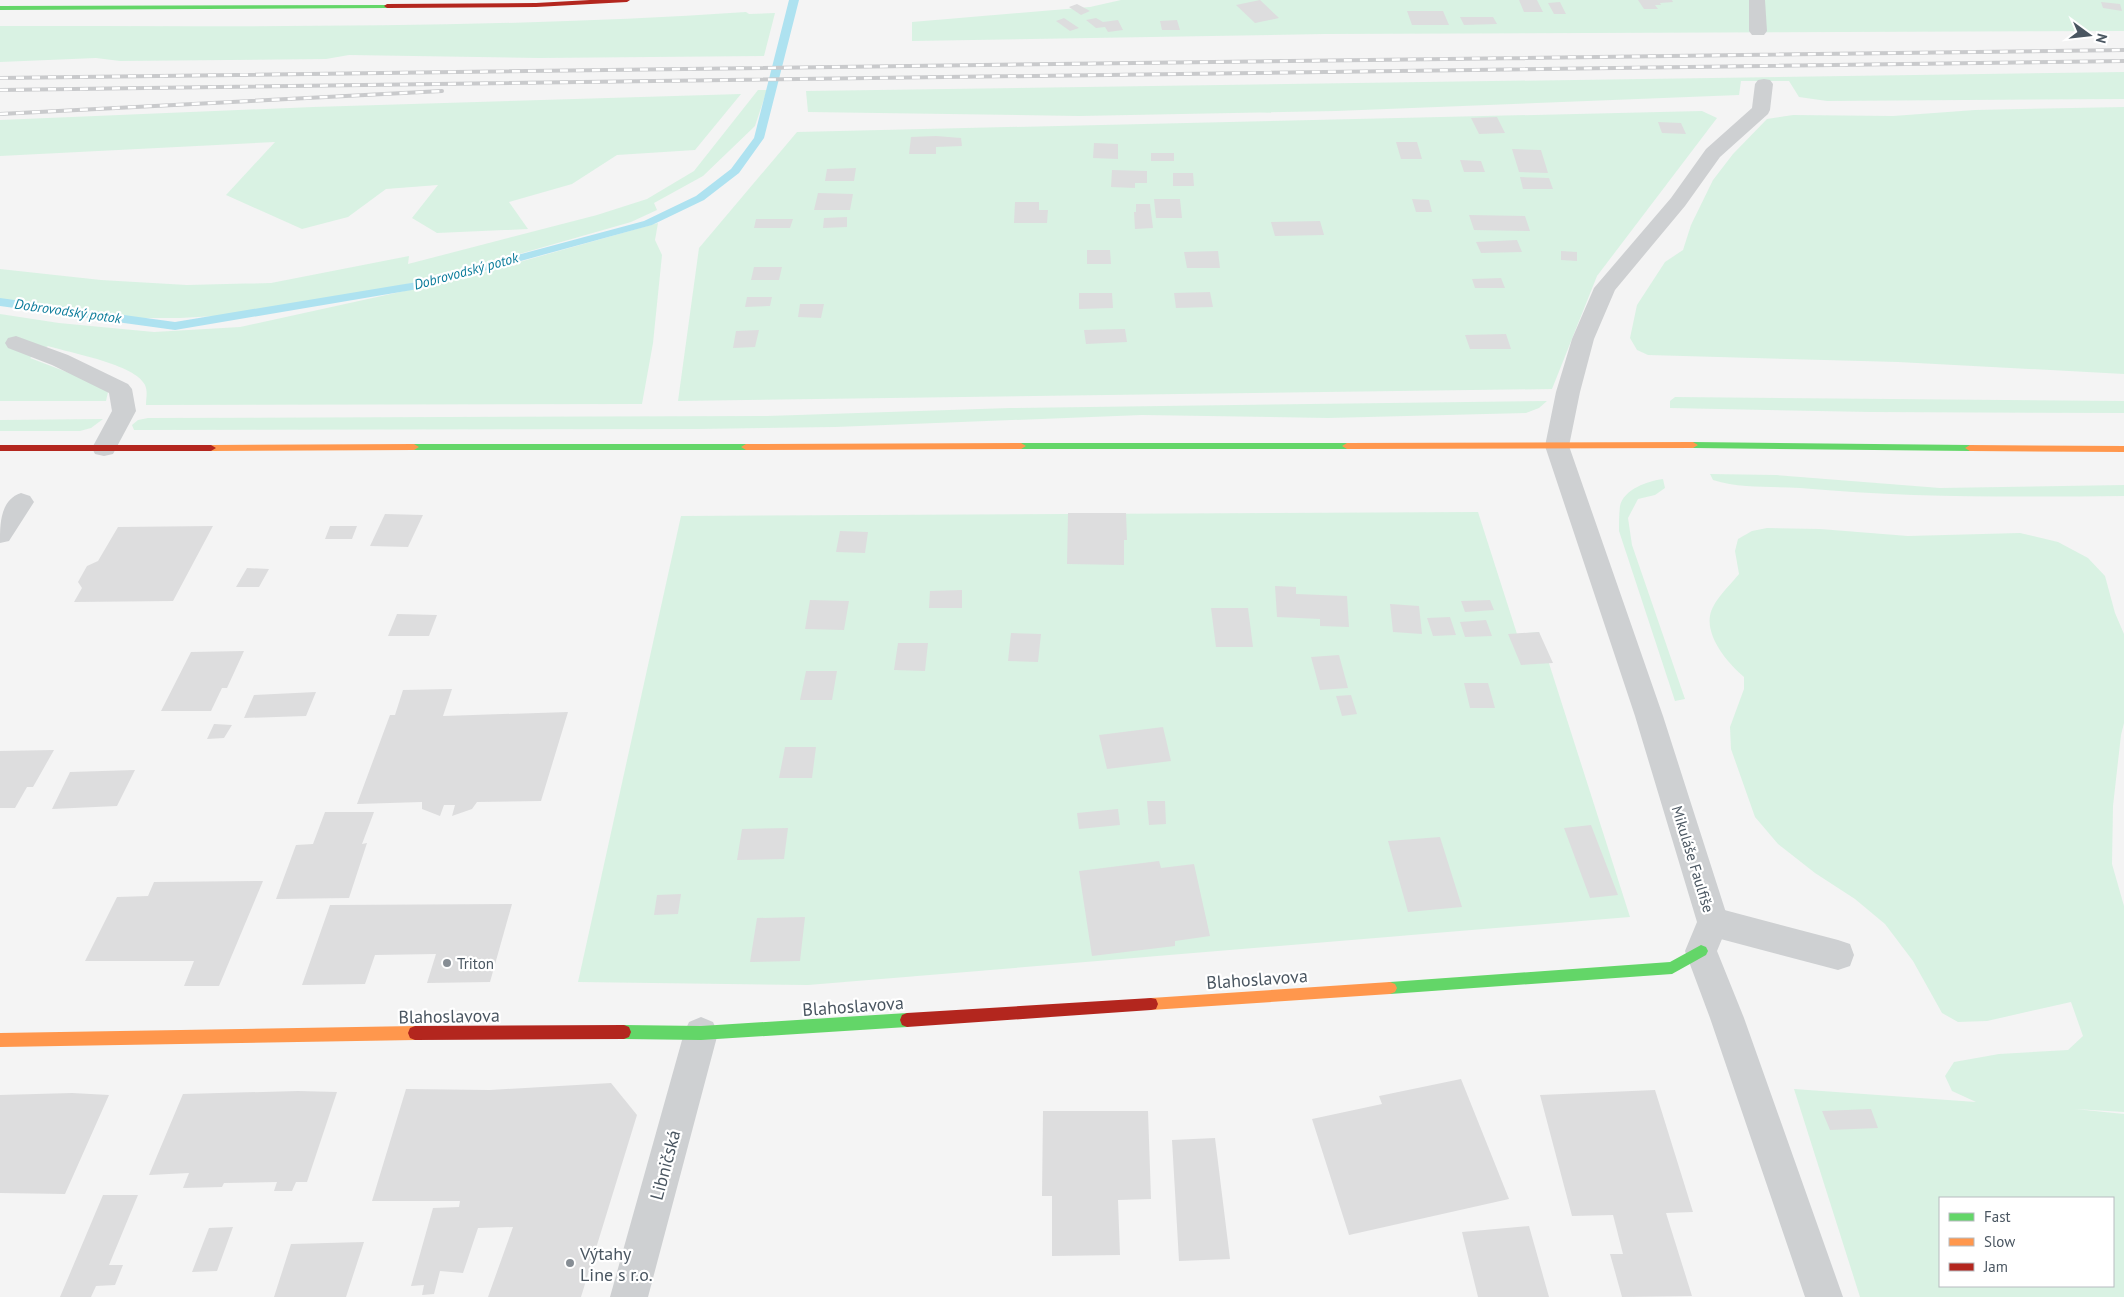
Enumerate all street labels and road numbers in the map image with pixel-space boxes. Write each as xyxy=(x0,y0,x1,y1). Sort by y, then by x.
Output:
street label: Mikuláše Faulfiše xyxy=(1668,803,1718,915)
street label: Blahoslavova xyxy=(1206,964,1308,994)
street label: Blahoslavova xyxy=(802,991,904,1021)
street label: Blahoslavova xyxy=(398,1004,500,1028)
street label: Libničská xyxy=(645,1127,685,1203)

